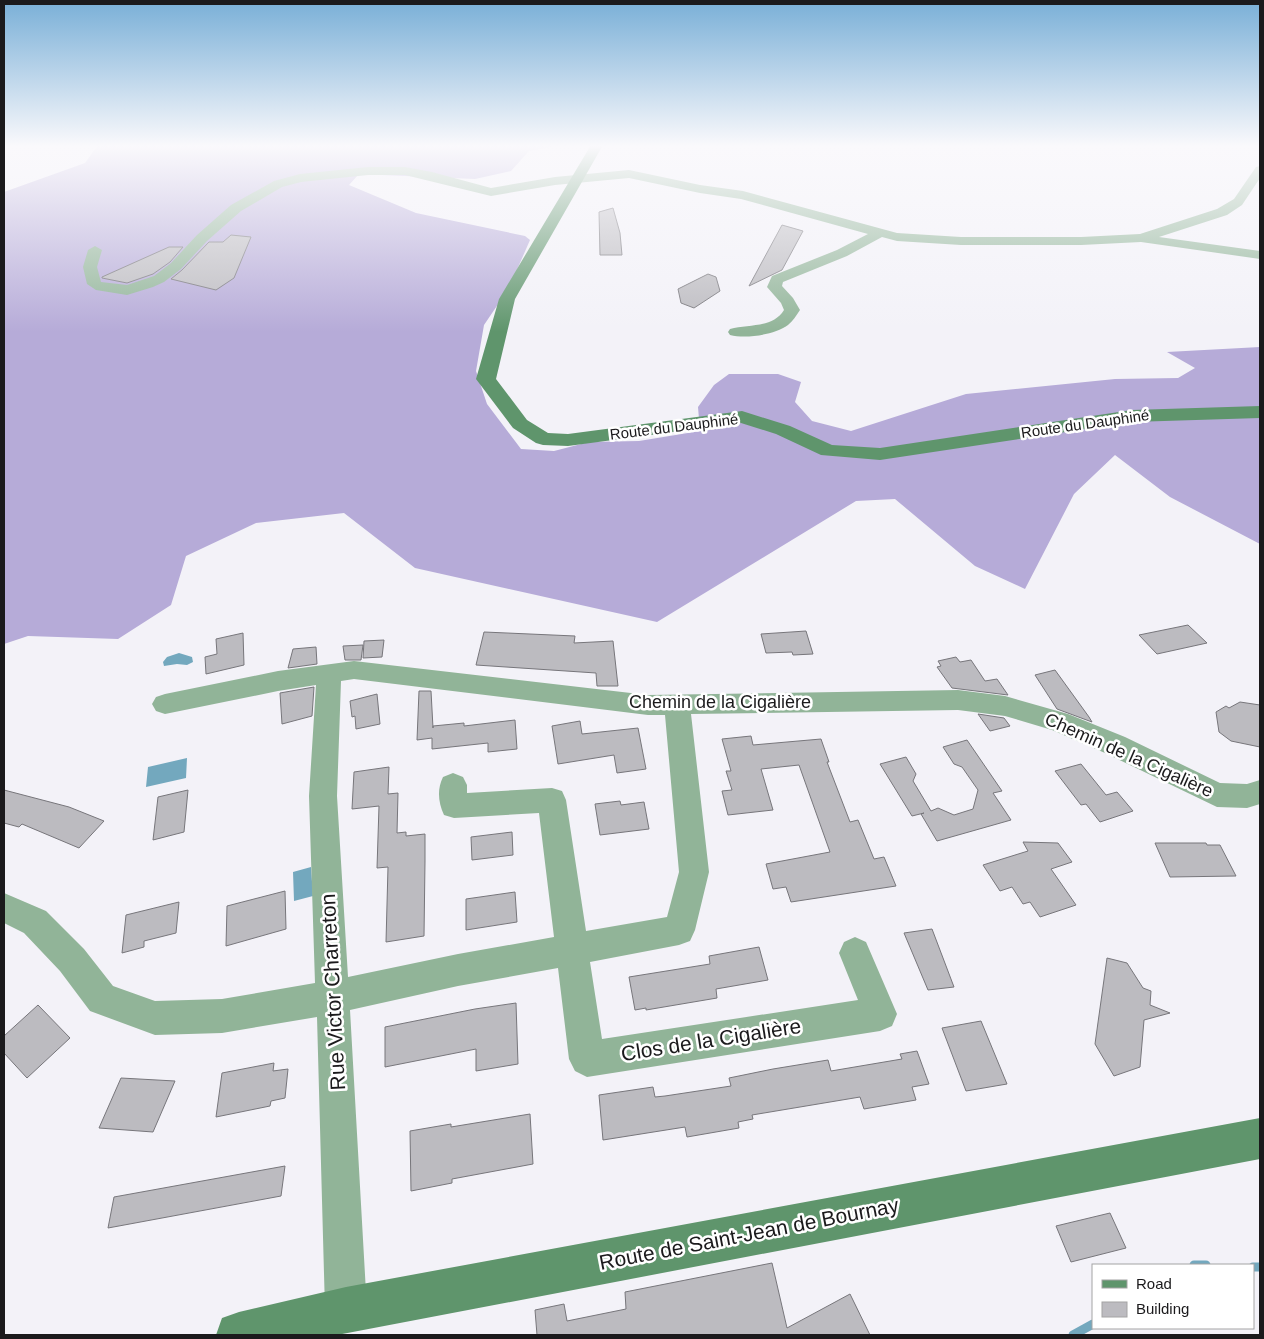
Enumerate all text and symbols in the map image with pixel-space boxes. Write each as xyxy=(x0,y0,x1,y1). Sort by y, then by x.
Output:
street label: Route du Dauphiné xyxy=(1020,406,1150,441)
street label: Route du Dauphiné xyxy=(609,410,739,443)
street label: Chemin de la Cigalière xyxy=(629,692,811,712)
street label: Chemin de la Cigalière xyxy=(1042,709,1216,801)
street label: Rue Victor Charreton xyxy=(316,893,349,1091)
street label: Clos de la Cigalière xyxy=(619,1014,803,1065)
street label: Route de Saint-Jean de Bournay xyxy=(597,1193,901,1274)
legend xyxy=(1092,1264,1254,1329)
text: Road xyxy=(1136,1275,1172,1292)
text: Building xyxy=(1136,1300,1189,1317)

